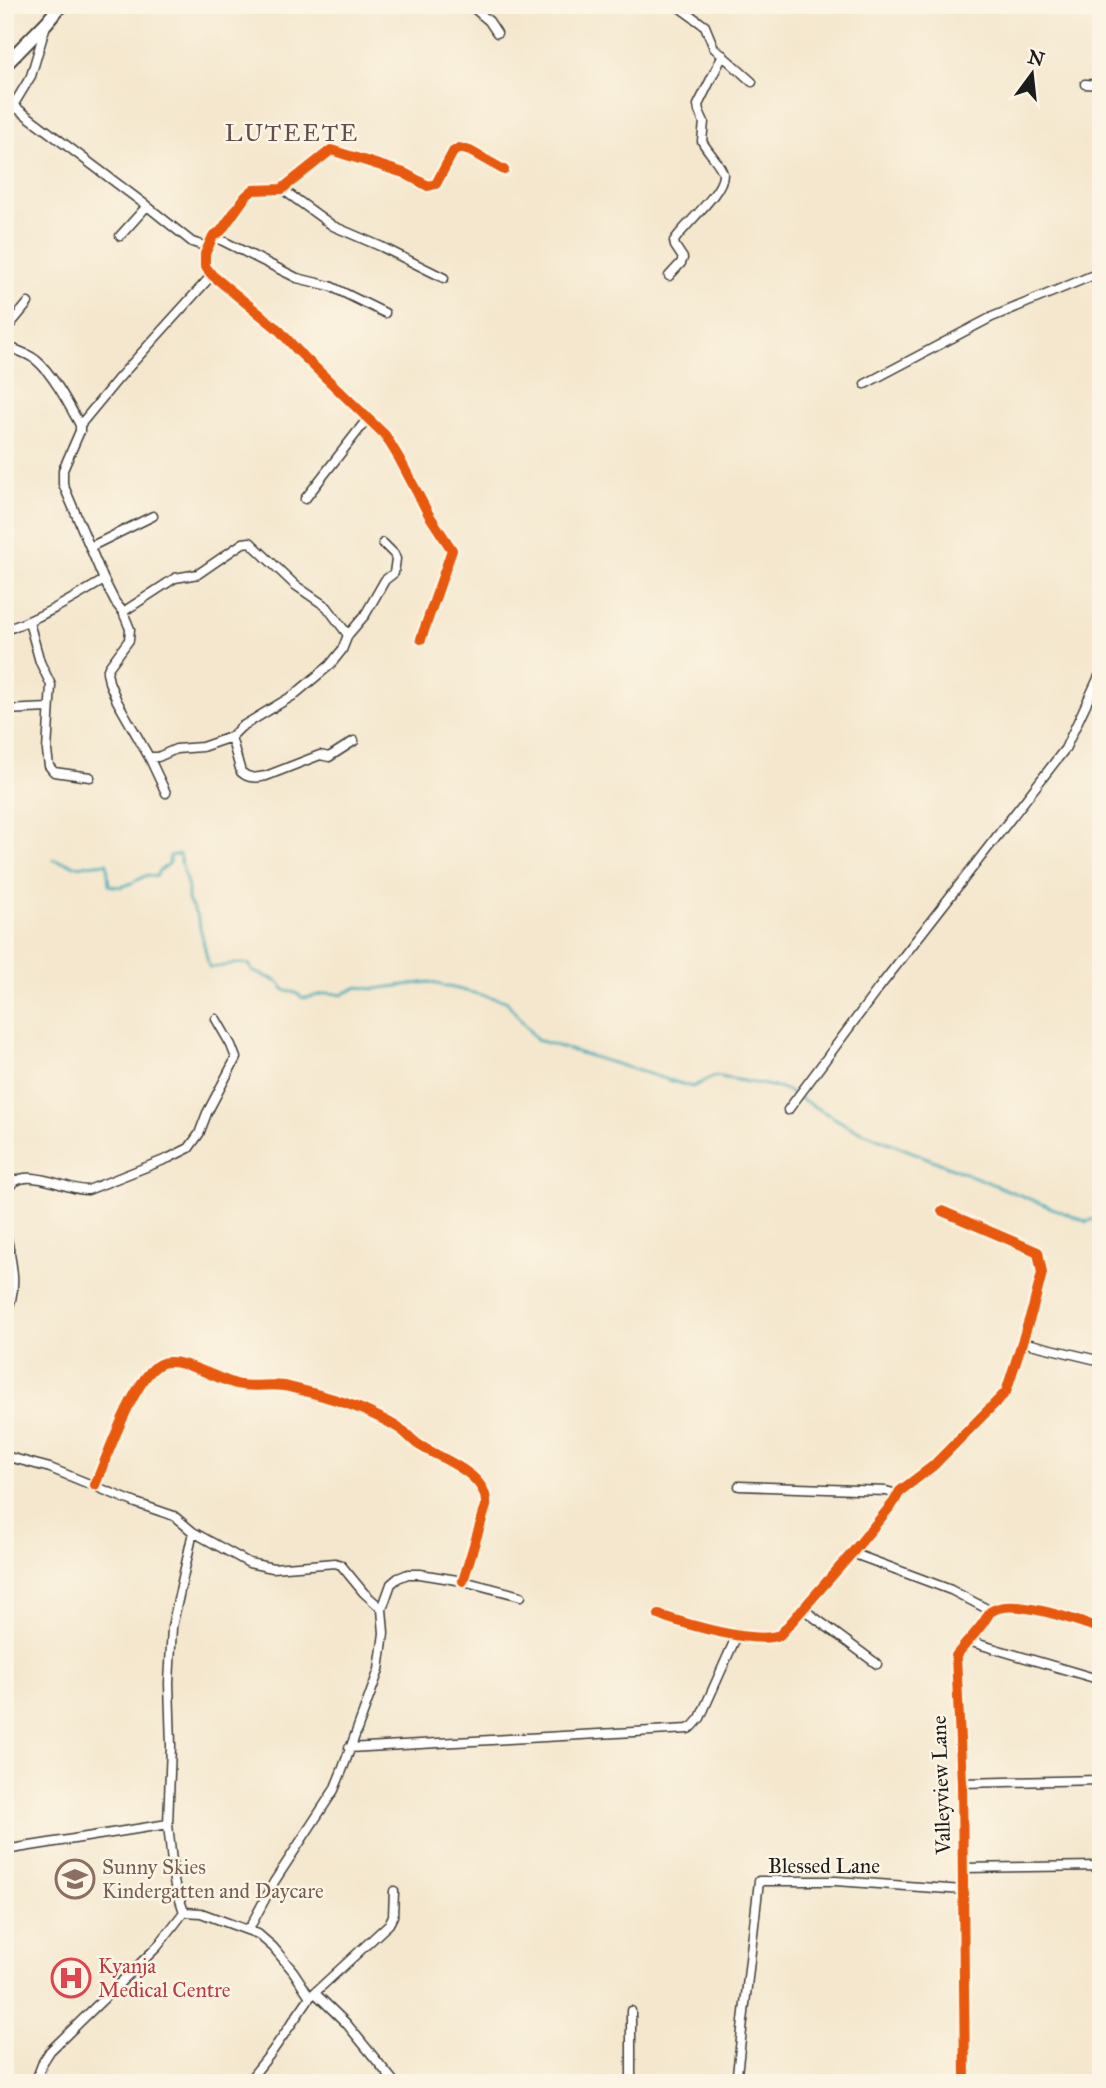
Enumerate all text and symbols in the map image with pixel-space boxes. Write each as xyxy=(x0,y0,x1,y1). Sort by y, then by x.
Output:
north arrow xyxy=(998,38,1068,108)
text: N xyxy=(1026,45,1047,71)
district label: LUTEETE xyxy=(225,118,359,148)
street label: Valleyview Lane xyxy=(926,1715,956,1856)
street label: Blessed Lane xyxy=(768,1853,880,1879)
place label: Sunny Skies Kindergatten and Daycare xyxy=(102,1854,324,1904)
school or university icon: Sunny Skies Kindergatten and Daycare xyxy=(54,1858,96,1900)
place label: Kyanja Medical Centre xyxy=(98,1953,231,2003)
hospital icon: Kyanja Medical Centre xyxy=(50,1957,92,1999)

